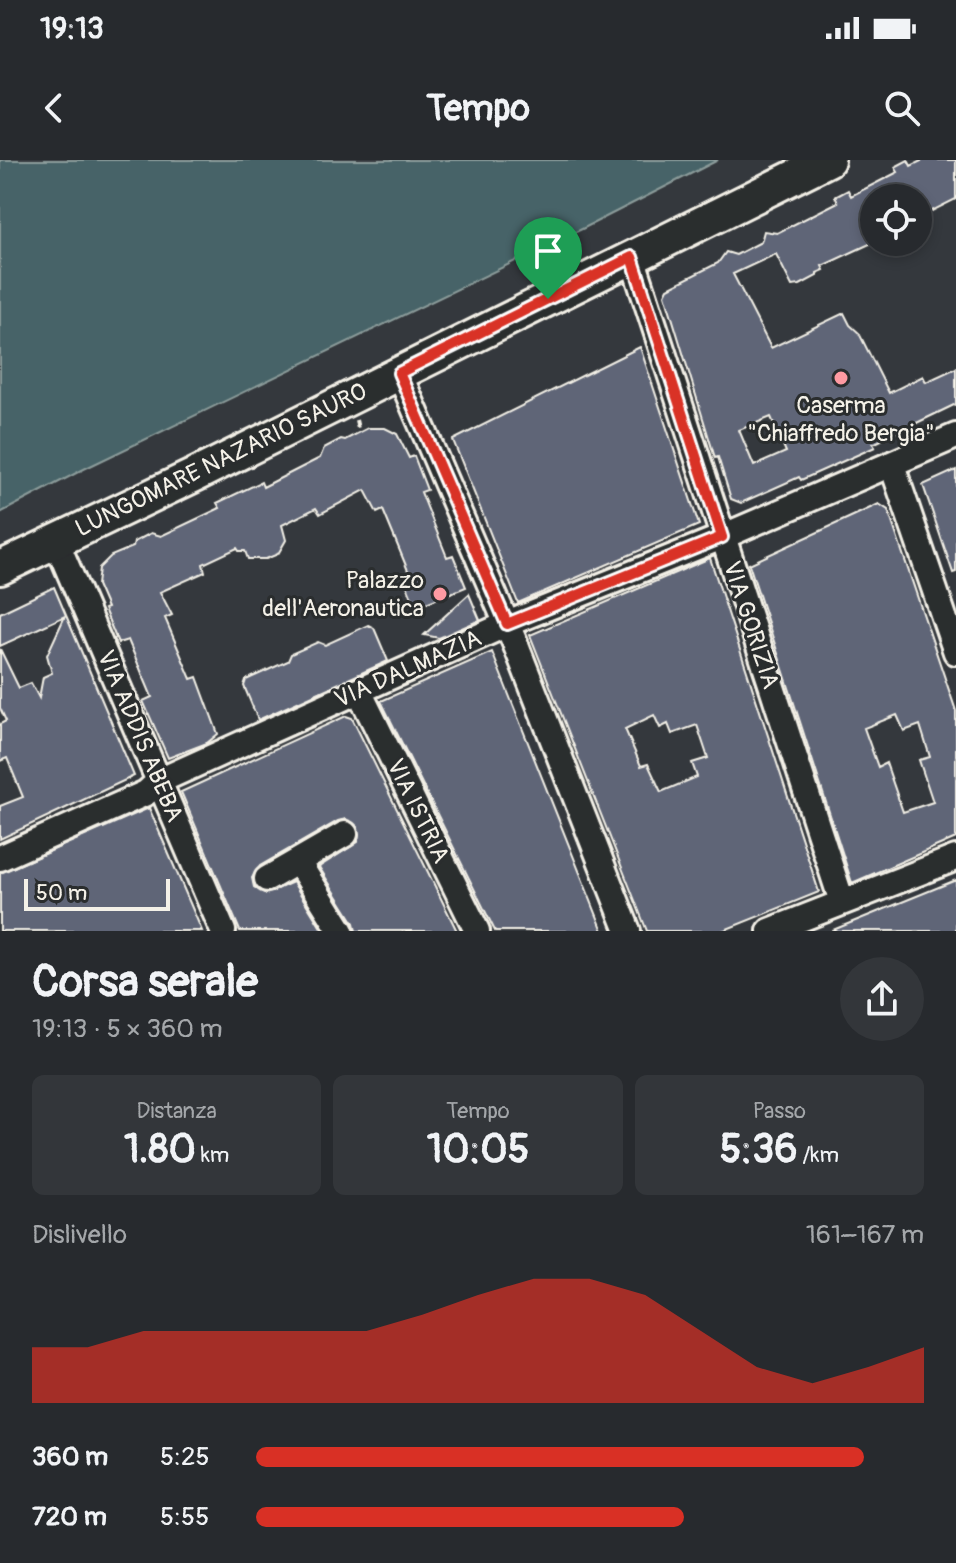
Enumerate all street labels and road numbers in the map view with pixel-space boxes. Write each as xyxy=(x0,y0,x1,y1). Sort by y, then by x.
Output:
street label: LUNGOMARE NAZARIO SAURO xyxy=(71,377,371,543)
street label: VIA GORIZIA xyxy=(717,558,785,692)
street label: VIA DALMAZIA xyxy=(330,624,486,714)
street label: VIA ADDIS ABEBA xyxy=(91,646,189,826)
street label: VIA ISTRIA xyxy=(380,754,456,868)

